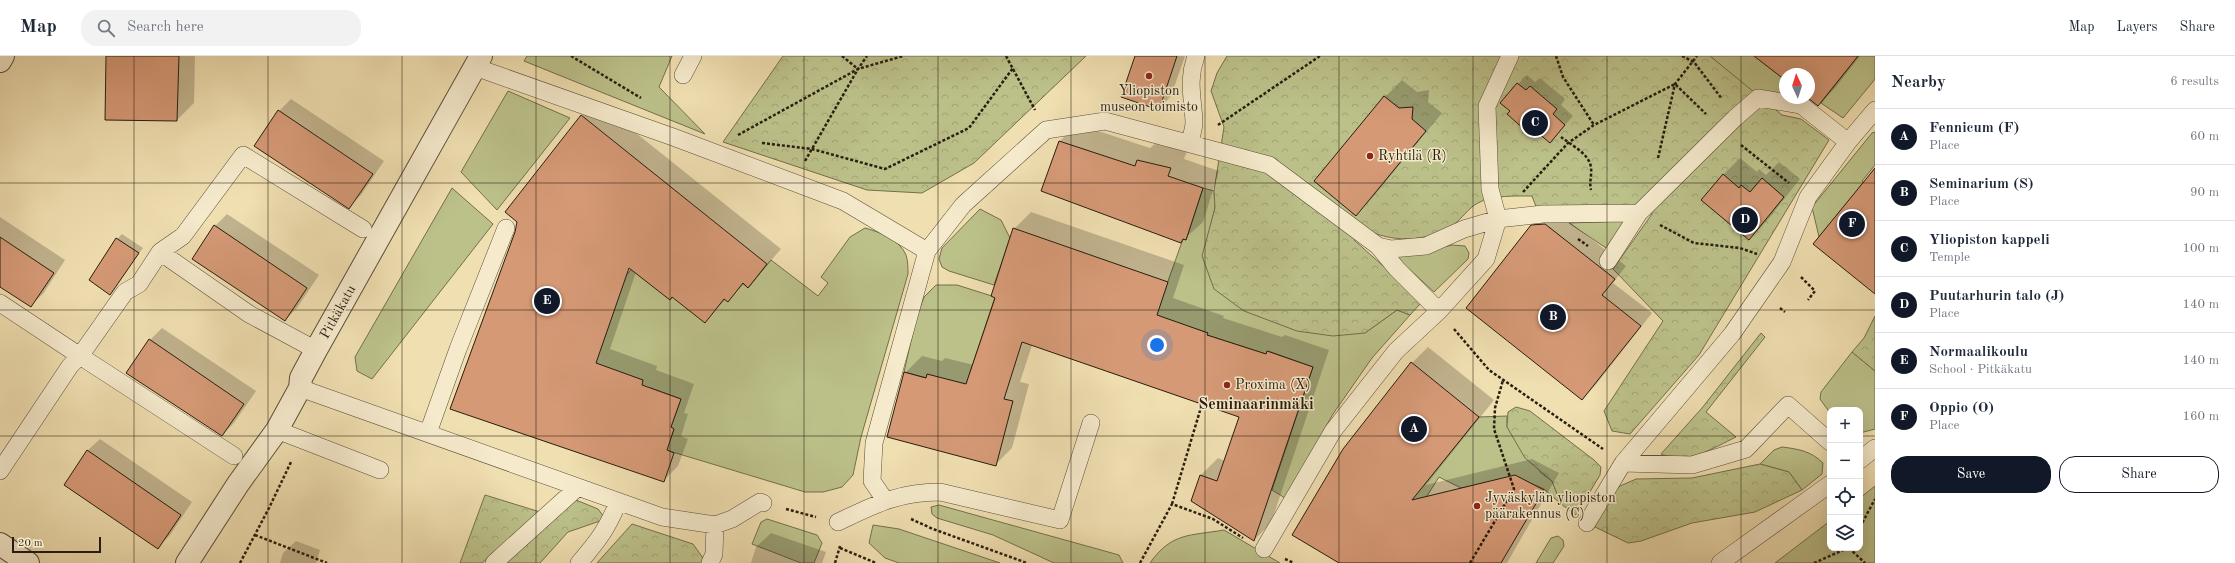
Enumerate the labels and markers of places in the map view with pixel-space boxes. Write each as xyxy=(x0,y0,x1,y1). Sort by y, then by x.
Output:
marker: Yliopiston museon toimisto xyxy=(1144,71,1154,81)
place label: Yliopiston museon toimisto xyxy=(1100,84,1198,114)
pin: C xyxy=(1522,108,1548,138)
place label: Ryhtilä (R) xyxy=(1378,149,1447,163)
marker: Ryhtilä (R) xyxy=(1365,151,1375,161)
pin: D xyxy=(1732,205,1758,235)
pin: F xyxy=(1839,209,1865,239)
pin: E xyxy=(534,286,560,316)
pin: B xyxy=(1540,302,1566,332)
place label: Proxima (X) xyxy=(1235,378,1311,392)
marker: Proxima (X) xyxy=(1222,380,1232,390)
pin: A xyxy=(1401,414,1427,444)
place label: Jyväskylän yliopiston päärakennus (C) xyxy=(1485,491,1616,521)
marker: Jyväskylän yliopiston päärakennus (C) xyxy=(1472,501,1482,511)

